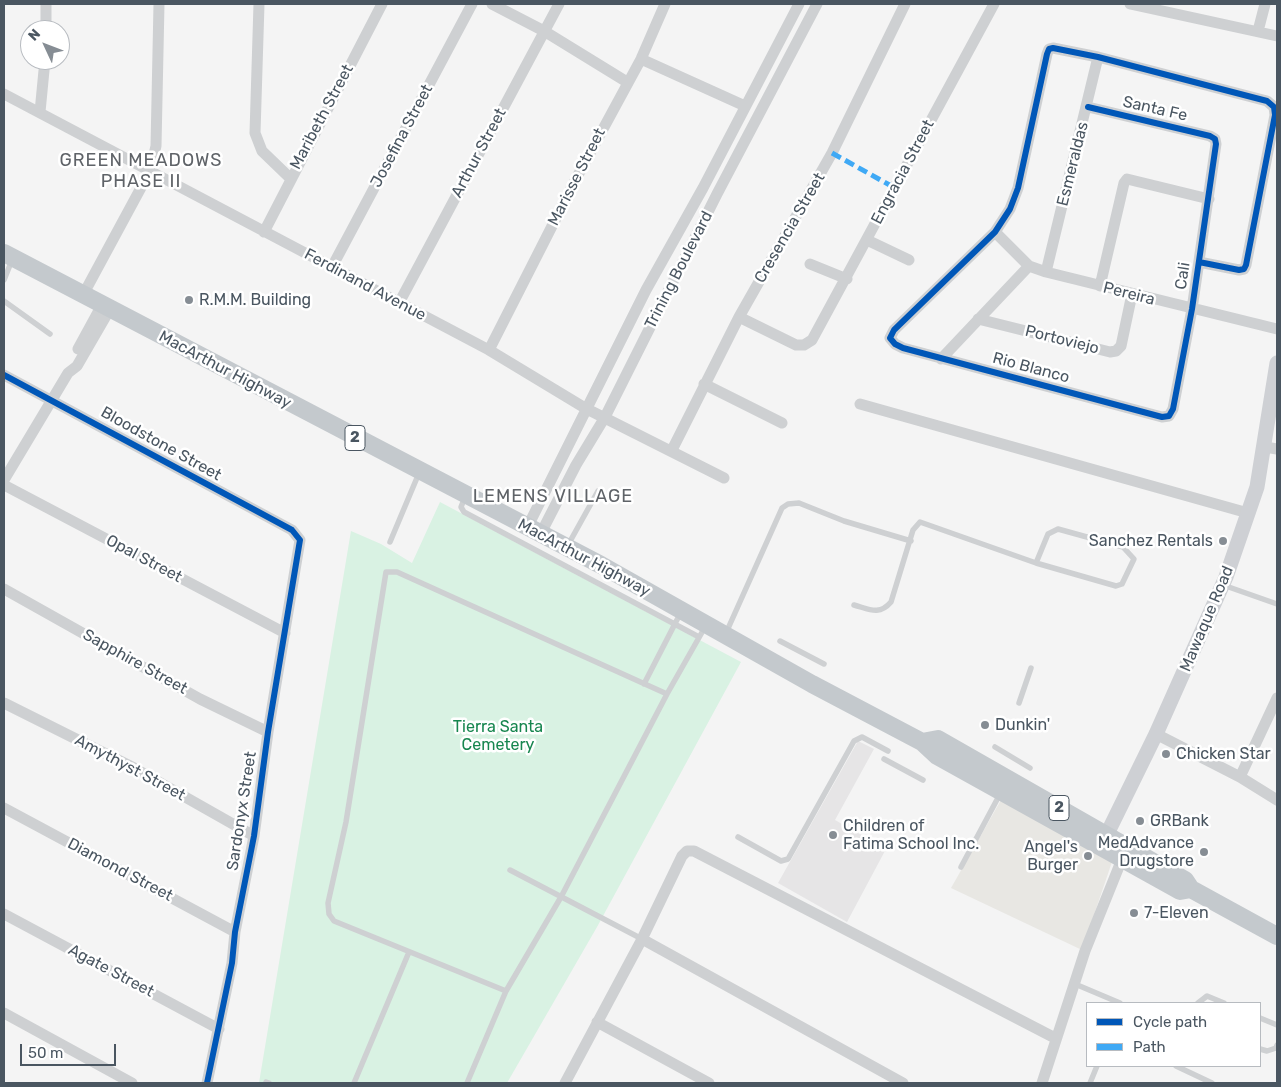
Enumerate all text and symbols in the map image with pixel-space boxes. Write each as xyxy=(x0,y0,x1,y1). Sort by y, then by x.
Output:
north arrow xyxy=(20,20,70,70)
text: N xyxy=(25,26,44,45)
street label: Maribeth Street xyxy=(286,61,358,173)
street label: Josefina Street xyxy=(367,81,437,191)
street label: Santa Fe xyxy=(1121,92,1189,126)
street label: Arthur Street xyxy=(447,105,511,201)
street label: Engracia Street xyxy=(867,117,939,227)
street label: Esmeraldas xyxy=(1053,120,1093,208)
street label: Marisse Street xyxy=(544,125,610,229)
district label: GREEN MEADOWS PHASE II xyxy=(58,150,224,192)
street label: Cresencia Street xyxy=(751,169,829,287)
street label: Trining Boulevard xyxy=(641,208,717,332)
street label: Ferdinand Avenue xyxy=(301,245,429,325)
street label: Cali xyxy=(1171,261,1195,291)
street label: Pereira xyxy=(1101,278,1157,310)
place label: R.M.M. Building xyxy=(199,290,311,310)
marker: R.M.M. Building xyxy=(183,294,195,306)
street label: Portoviejo xyxy=(1023,322,1101,358)
street label: MacArthur Highway xyxy=(155,327,295,413)
street label: Rio Blanco xyxy=(991,349,1071,387)
street label: Bloodstone Street xyxy=(97,403,225,485)
road number: 2 xyxy=(345,426,365,450)
district label: LEMENS VILLAGE xyxy=(471,486,635,508)
street label: MacArthur Highway xyxy=(514,515,654,601)
street label: Opal Street xyxy=(103,531,185,587)
place label: Sanchez Rentals xyxy=(1089,531,1213,551)
marker: Sanchez Rentals xyxy=(1217,535,1229,547)
street label: Mawaque Road xyxy=(1176,563,1238,675)
street label: Sapphire Street xyxy=(79,625,191,699)
place label: Dunkin' xyxy=(995,715,1050,735)
park label: Tierra Santa Cemetery xyxy=(453,717,543,755)
marker: Dunkin' xyxy=(979,719,991,731)
street label: Amythyst Street xyxy=(71,731,189,805)
place label: Chicken Star xyxy=(1176,744,1271,764)
marker: Chicken Star xyxy=(1160,748,1172,760)
street label: Sardonyx Street xyxy=(223,750,261,872)
road number: 2 xyxy=(1049,796,1069,820)
place label: GRBank xyxy=(1150,811,1209,831)
marker: GRBank xyxy=(1134,815,1146,827)
place label: Children of Fatima School Inc. xyxy=(843,816,979,854)
marker: Children of Fatima School Inc. xyxy=(827,829,839,841)
place label: MedAdvance Drugstore xyxy=(1098,833,1194,871)
street label: Diamond Street xyxy=(64,834,176,906)
place label: Angel's Burger xyxy=(1024,837,1078,875)
marker: MedAdvance Drugstore xyxy=(1198,846,1210,858)
marker: Angel's Burger xyxy=(1082,850,1094,862)
place label: 7-Eleven xyxy=(1144,903,1209,923)
marker: 7-Eleven xyxy=(1128,907,1140,919)
street label: Agate Street xyxy=(65,940,157,1002)
legend xyxy=(1086,1002,1261,1067)
text: Cycle path xyxy=(1133,1013,1207,1031)
scale bar xyxy=(22,1034,119,1066)
text: Path xyxy=(1133,1038,1166,1056)
text: 50 m xyxy=(28,1044,63,1062)

